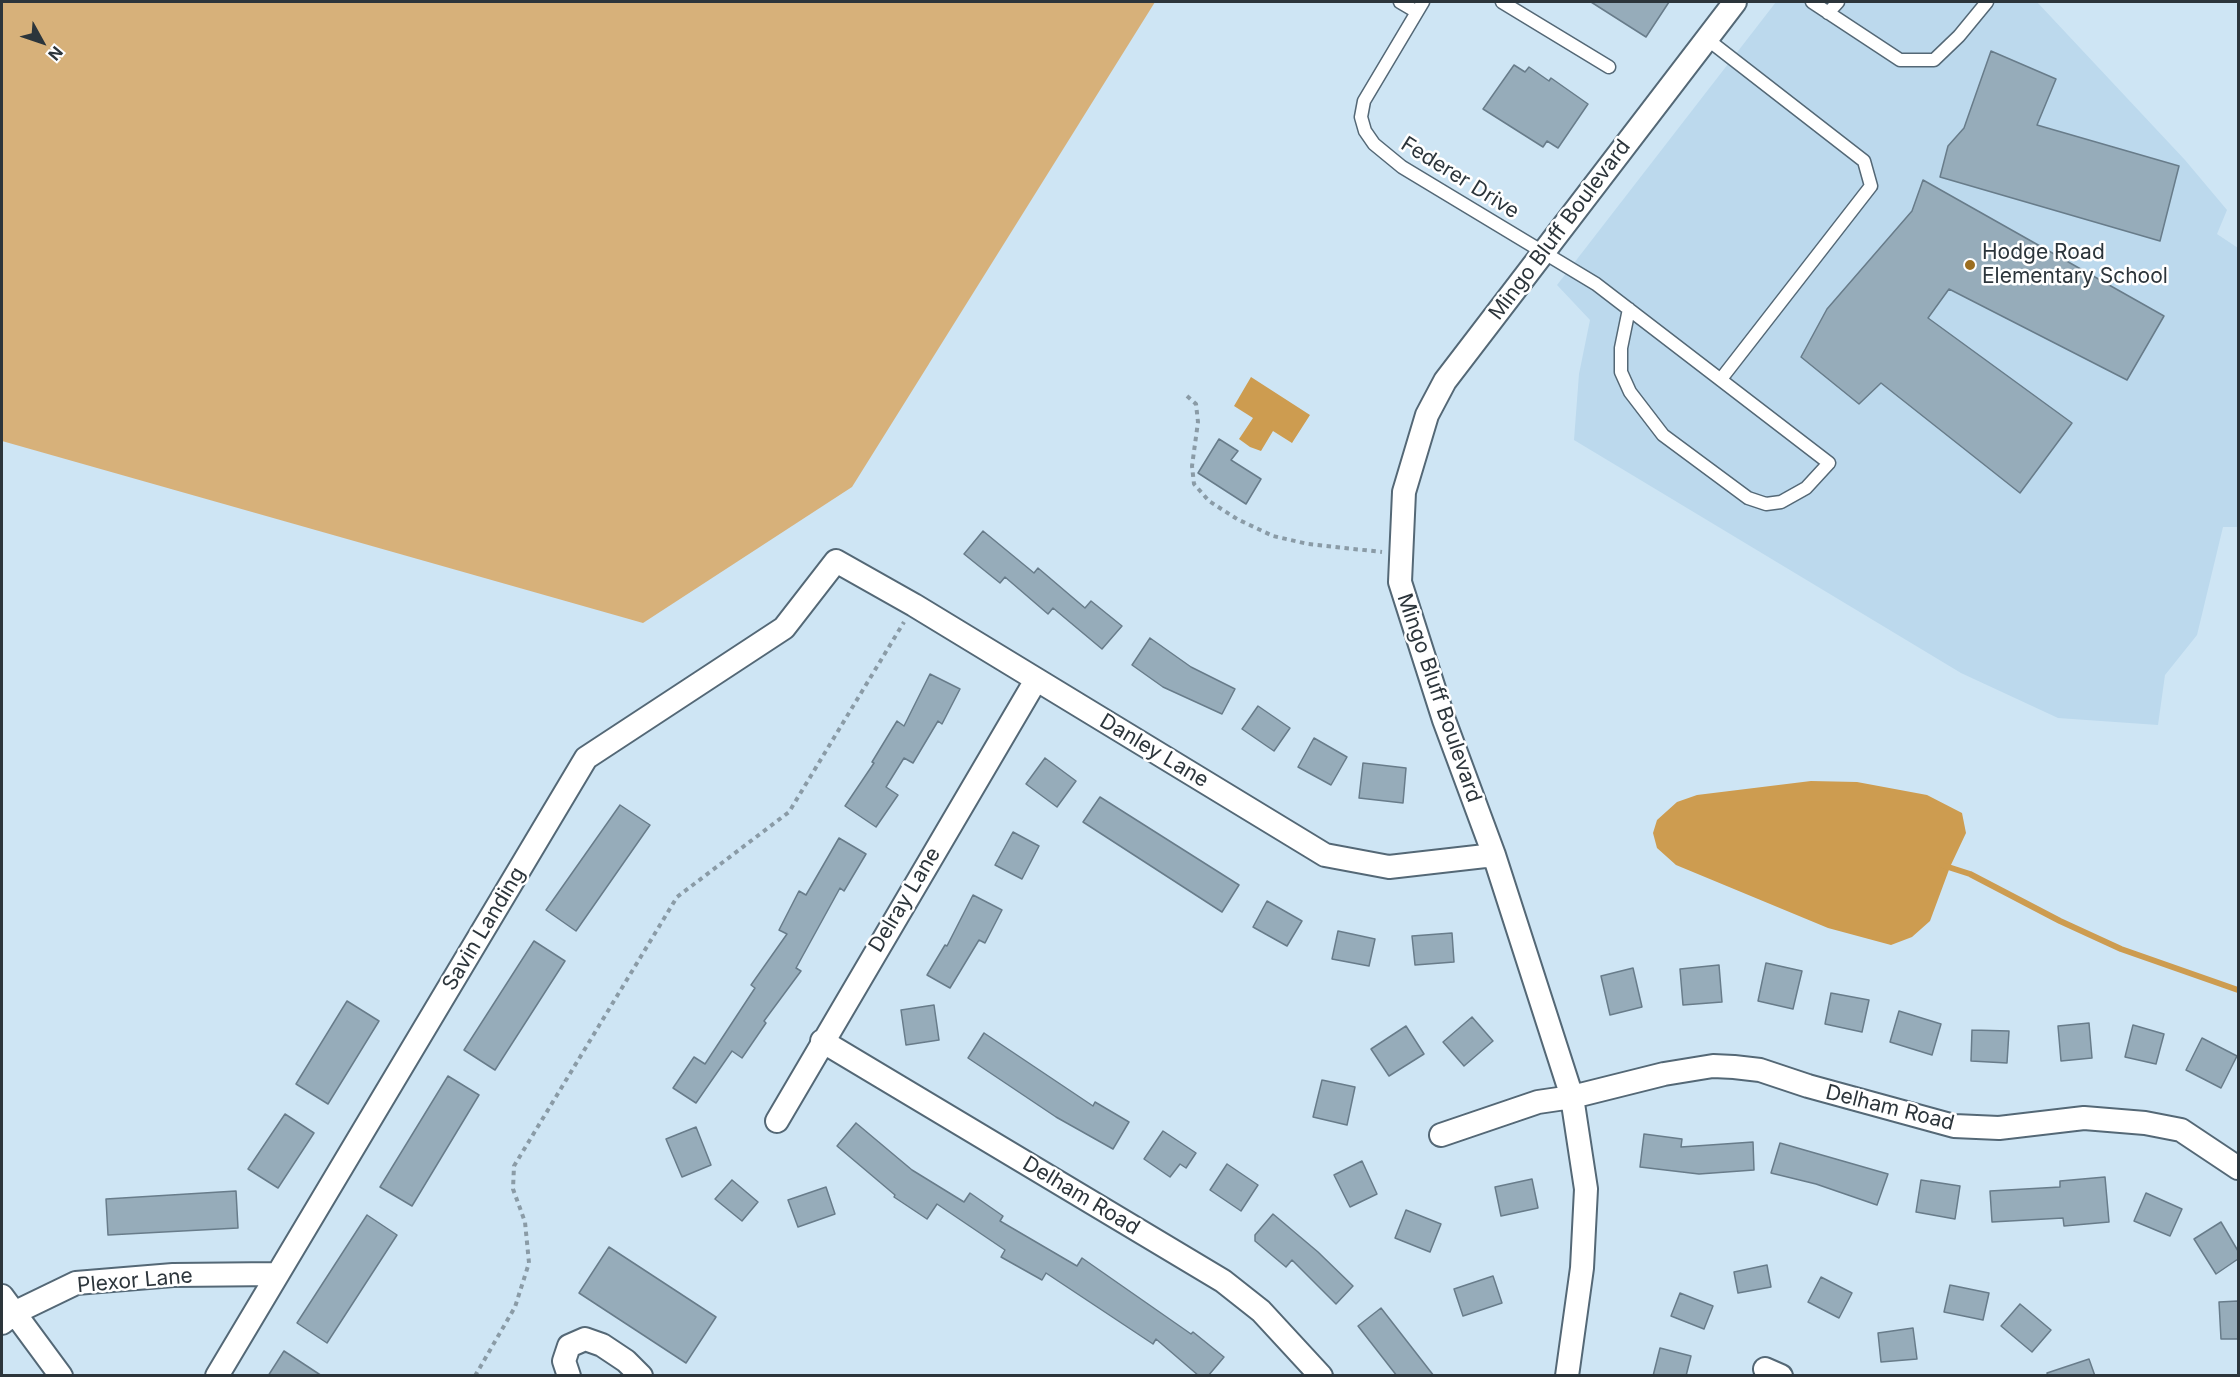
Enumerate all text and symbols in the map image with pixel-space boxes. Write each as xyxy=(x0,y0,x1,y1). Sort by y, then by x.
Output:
north arrow xyxy=(12,12,72,72)
text: N xyxy=(44,42,67,65)
street label: Federer Drive xyxy=(1396,132,1524,224)
street label: Mingo Bluff Boulevard xyxy=(1484,135,1636,325)
place label: Hodge Road Elementary School xyxy=(1982,240,2168,290)
marker: Hodge Road Elementary School xyxy=(1963,258,1977,272)
street label: Mingo Bluff Boulevard xyxy=(1391,590,1487,806)
street label: Danley Lane xyxy=(1095,709,1213,793)
street label: Delray Lane xyxy=(864,843,946,957)
street label: Savin Landing xyxy=(437,863,531,995)
street label: Delham Road xyxy=(1823,1080,1957,1136)
street label: Delham Road xyxy=(1018,1151,1144,1241)
street label: Plexor Lane xyxy=(76,1263,194,1299)

